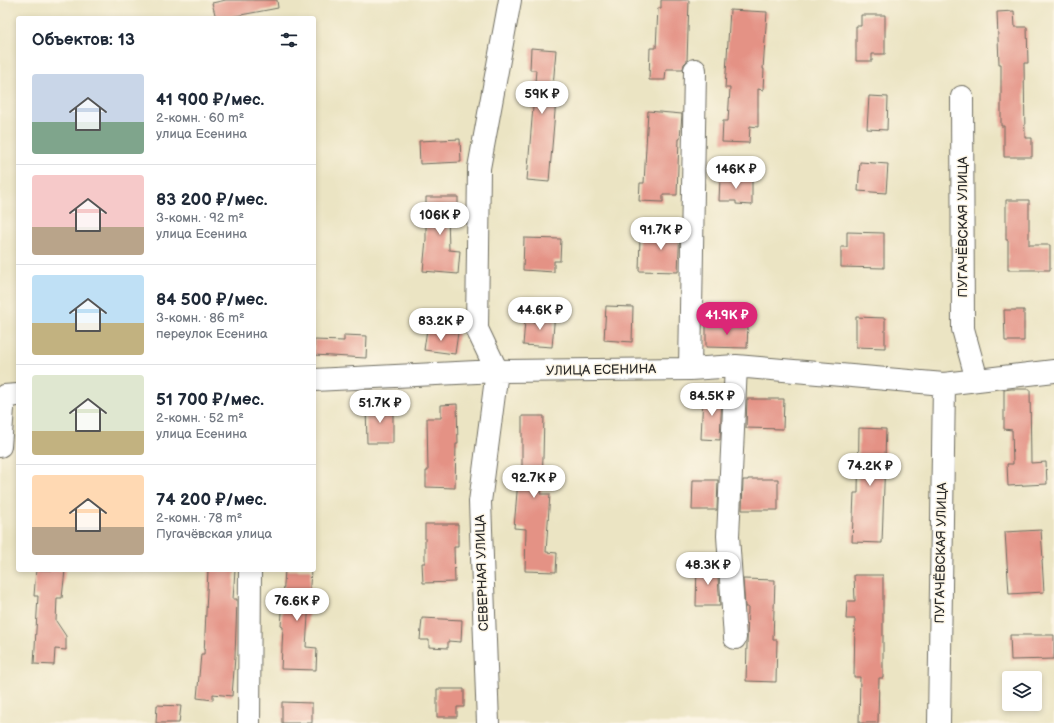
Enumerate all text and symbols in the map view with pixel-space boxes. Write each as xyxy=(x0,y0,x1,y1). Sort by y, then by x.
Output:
icon: filters xyxy=(278,29,300,51)
text: Объектов: 13 xyxy=(32,30,135,50)
pin: 59K ₽ xyxy=(514,81,570,115)
text: 59K ₽ xyxy=(524,86,560,102)
icon: home xyxy=(64,90,112,138)
text: 41 900 ₽/мес. xyxy=(156,90,264,110)
text: 2-комн. · 60 m² xyxy=(156,110,244,126)
text: улица Есенина xyxy=(156,126,247,142)
pin: 146K ₽ xyxy=(703,156,769,190)
street label: ПУГАЧЁВСКАЯ УЛИЦА xyxy=(955,156,971,297)
text: 146K ₽ xyxy=(716,161,756,177)
text: 83 200 ₽/мес. xyxy=(156,190,268,210)
icon: home xyxy=(64,191,112,239)
pin: 106K ₽ xyxy=(407,202,473,236)
text: 106K ₽ xyxy=(419,207,461,223)
text: 3-комн. · 92 m² xyxy=(156,210,244,226)
pin: 91.7K ₽ xyxy=(624,217,698,251)
text: 91.7K ₽ xyxy=(639,222,683,238)
text: улица Есенина xyxy=(156,226,247,242)
text: 84 500 ₽/мес. xyxy=(156,290,268,310)
icon: home xyxy=(64,291,112,339)
pin: 44.6K ₽ xyxy=(503,297,577,331)
text: 44.6K ₽ xyxy=(517,302,563,318)
pin: 41.9K ₽ xyxy=(690,302,764,336)
text: 41.9K ₽ xyxy=(705,307,749,323)
pin: 83.2K ₽ xyxy=(404,308,478,342)
text: 3-комн. · 86 m² xyxy=(156,310,245,326)
text: 83.2K ₽ xyxy=(418,313,464,329)
text: переулок Есенина xyxy=(156,326,268,342)
street label: УЛИЦА ЕСЕНИНА xyxy=(546,361,656,379)
pin: 84.5K ₽ xyxy=(675,383,749,417)
text: 84.5K ₽ xyxy=(689,388,735,404)
text: 51 700 ₽/мес. xyxy=(156,390,264,410)
pin: 51.7K ₽ xyxy=(343,390,417,424)
icon: home xyxy=(64,391,112,439)
text: 51.7K ₽ xyxy=(359,395,401,411)
text: 2-комн. · 52 m² xyxy=(156,410,244,426)
text: улица Есенина xyxy=(156,426,247,442)
pin: 74.2K ₽ xyxy=(833,453,907,487)
text: 74.2K ₽ xyxy=(847,458,893,474)
pin: 92.7K ₽ xyxy=(497,465,571,499)
text: 92.7K ₽ xyxy=(511,470,557,486)
street label: ПУГАЧЁВСКАЯ УЛИЦА xyxy=(932,482,950,624)
text: 74 200 ₽/мес. xyxy=(156,490,267,510)
icon: home xyxy=(64,491,112,539)
text: 2-комн. · 78 m² xyxy=(156,510,242,526)
street label: СЕВЕРНАЯ УЛИЦА xyxy=(472,514,492,632)
text: Пугачёвская улица xyxy=(156,526,272,542)
pin: 48.3K ₽ xyxy=(671,552,745,586)
text: 48.3K ₽ xyxy=(685,557,731,573)
pin: 76.6K ₽ xyxy=(260,588,334,622)
text: 76.6K ₽ xyxy=(274,593,320,609)
map controls xyxy=(1002,671,1042,711)
button: layers xyxy=(1002,671,1042,711)

